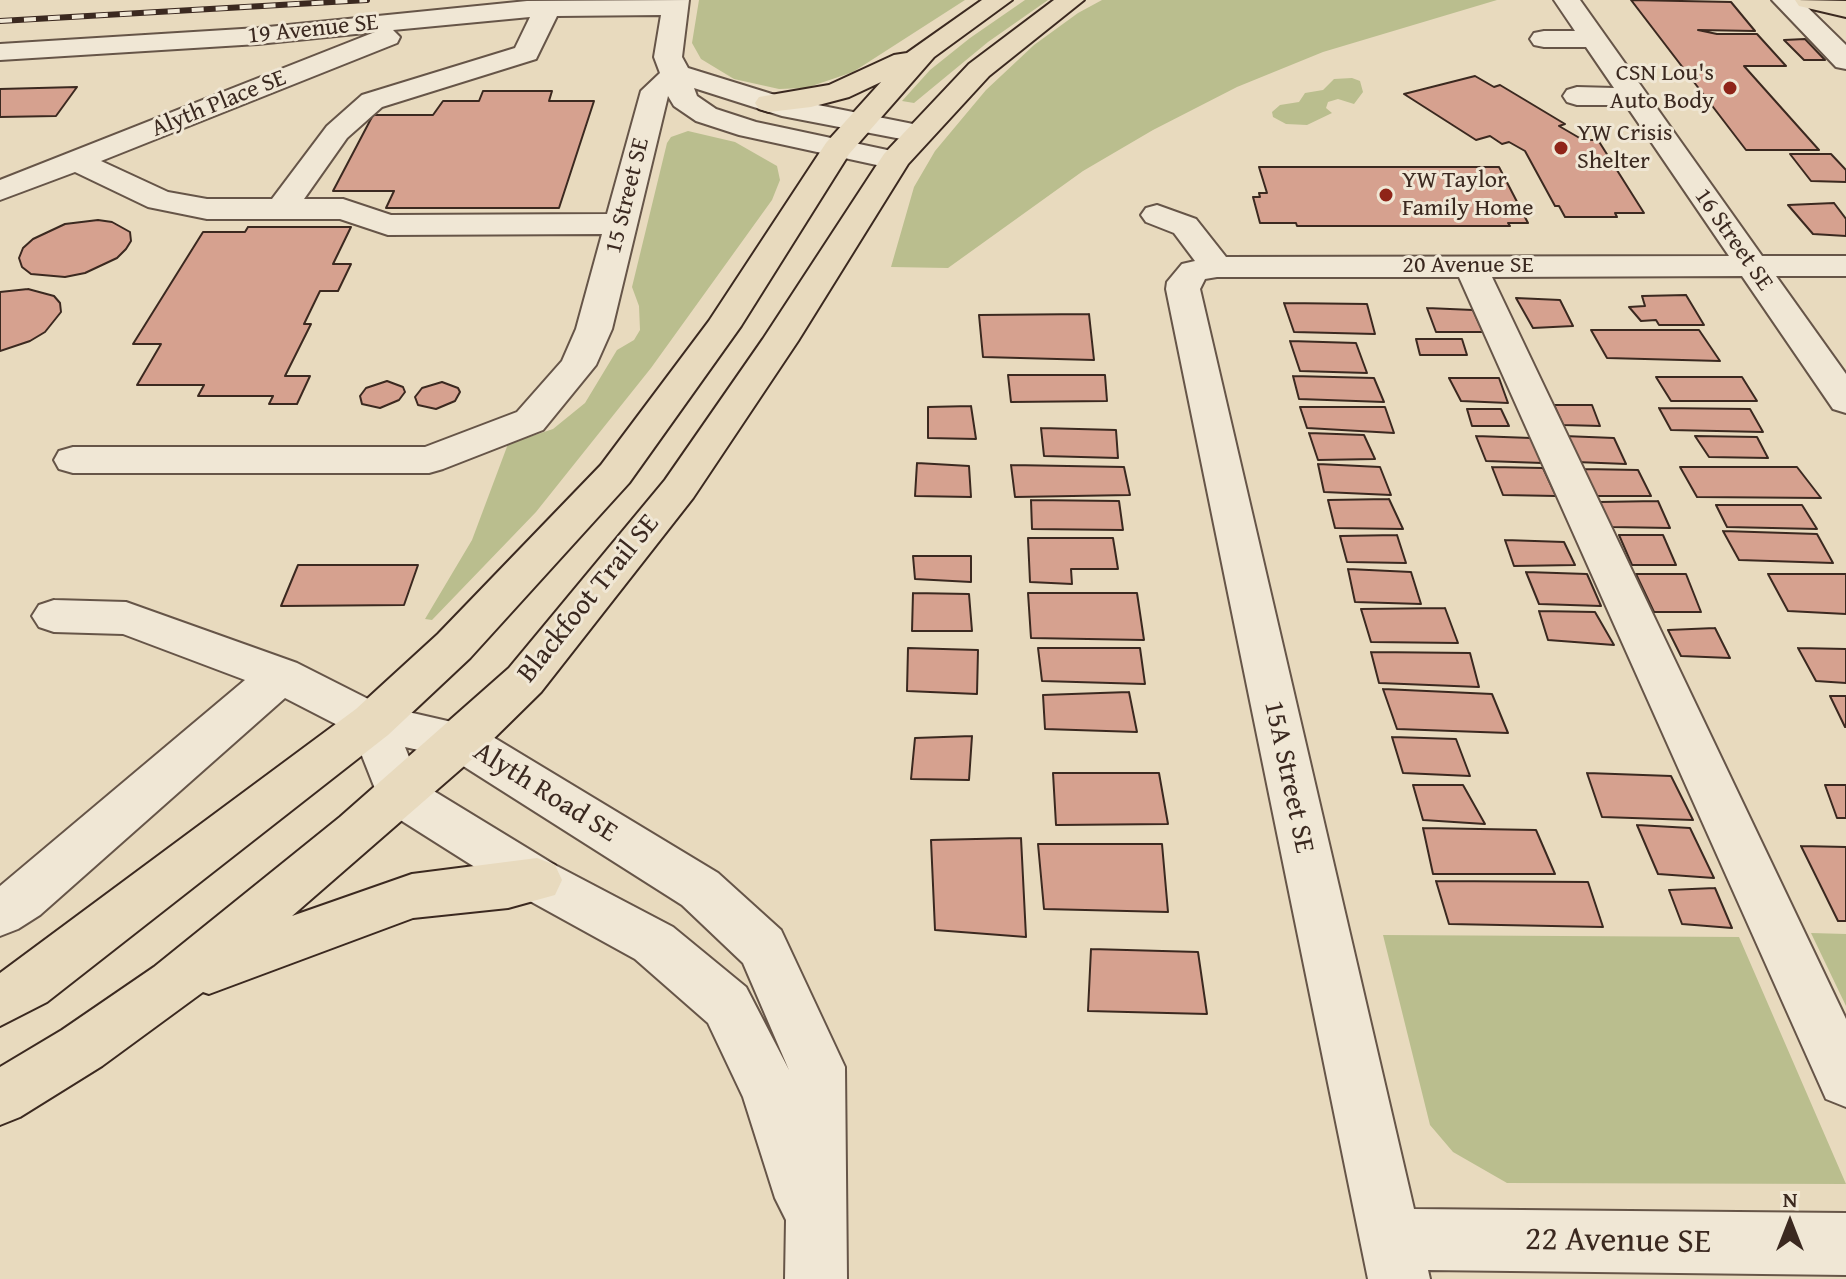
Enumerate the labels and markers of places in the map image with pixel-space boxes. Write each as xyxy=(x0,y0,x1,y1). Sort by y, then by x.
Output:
place label: CSN Lou's Auto Body xyxy=(1610,60,1714,116)
marker: CSN Lou's Auto Body xyxy=(1721,79,1739,97)
place label: YW Crisis Shelter xyxy=(1577,120,1673,176)
marker: YW Crisis Shelter xyxy=(1552,139,1570,157)
place label: YW Taylor Family Home xyxy=(1402,167,1533,223)
marker: YW Taylor Family Home xyxy=(1377,186,1395,204)

